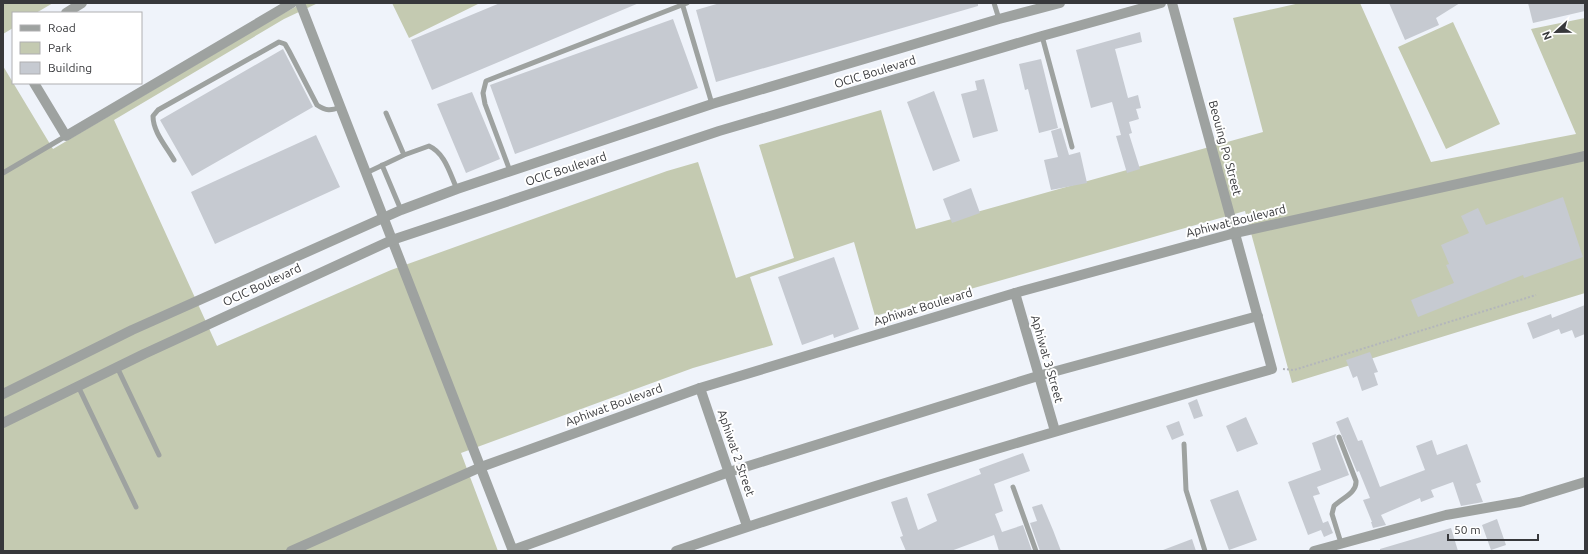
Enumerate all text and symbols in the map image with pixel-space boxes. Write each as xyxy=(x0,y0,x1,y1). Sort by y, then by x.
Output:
legend xyxy=(12,12,142,84)
north arrow xyxy=(1536,12,1576,52)
text: Road xyxy=(48,21,76,34)
text: N xyxy=(1540,30,1554,42)
text: Park xyxy=(48,41,72,54)
street label: OCIC Boulevard xyxy=(832,53,917,90)
text: Building xyxy=(48,61,92,74)
street label: Beouing Po Street xyxy=(1207,99,1244,197)
street label: OCIC Boulevard xyxy=(524,149,608,188)
street label: Aphiwat Boulevard xyxy=(1185,202,1287,239)
street label: OCIC Boulevard xyxy=(221,261,303,308)
street label: Aphiwat Boulevard xyxy=(872,285,974,328)
street label: Aphiwat 3 Street xyxy=(1029,314,1066,404)
street label: Aphiwat Boulevard xyxy=(564,381,664,428)
street label: Aphiwat 2 Street xyxy=(716,408,757,498)
scale bar xyxy=(1448,516,1538,542)
text: 50 m xyxy=(1454,523,1481,536)

